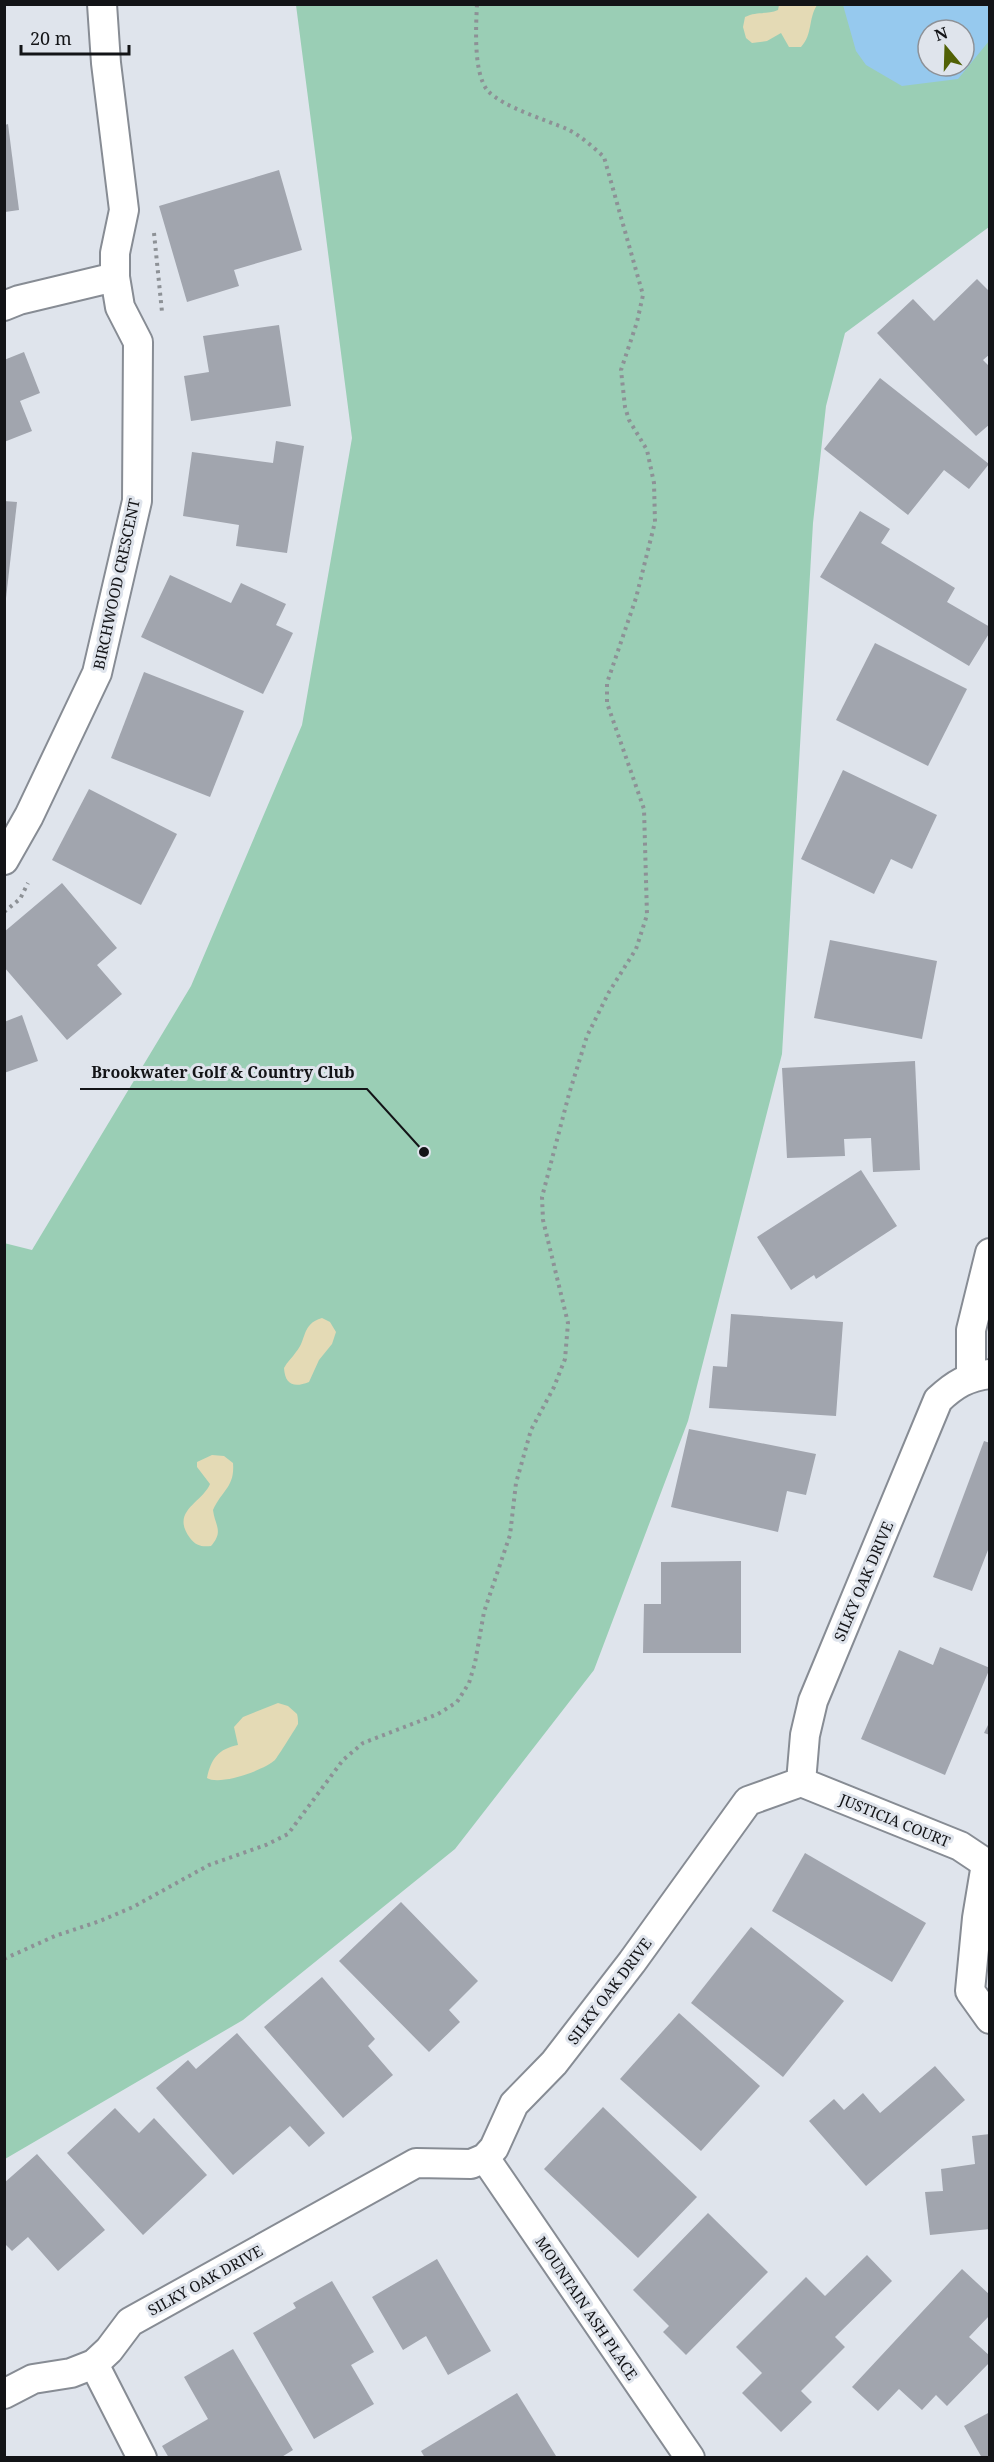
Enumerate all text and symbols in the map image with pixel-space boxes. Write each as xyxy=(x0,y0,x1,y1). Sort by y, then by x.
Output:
scale bar xyxy=(21,18,129,56)
north arrow xyxy=(916,18,976,78)
text: N xyxy=(932,21,951,46)
text: 20 m xyxy=(30,26,72,50)
street label: BIRCHWOOD CRESCENT xyxy=(88,497,144,671)
callout: Brookwater Golf & Country Club xyxy=(80,1055,367,1089)
text: Brookwater Golf & Country Club xyxy=(91,1061,355,1083)
street label: SILKY OAK DRIVE xyxy=(829,1518,897,1644)
street label: JUSTICIA COURT xyxy=(836,1788,953,1851)
street label: SILKY OAK DRIVE xyxy=(562,1934,656,2048)
street label: MOUNTAIN ASH PLACE xyxy=(531,2232,643,2384)
street label: SILKY OAK DRIVE xyxy=(144,2240,266,2320)

